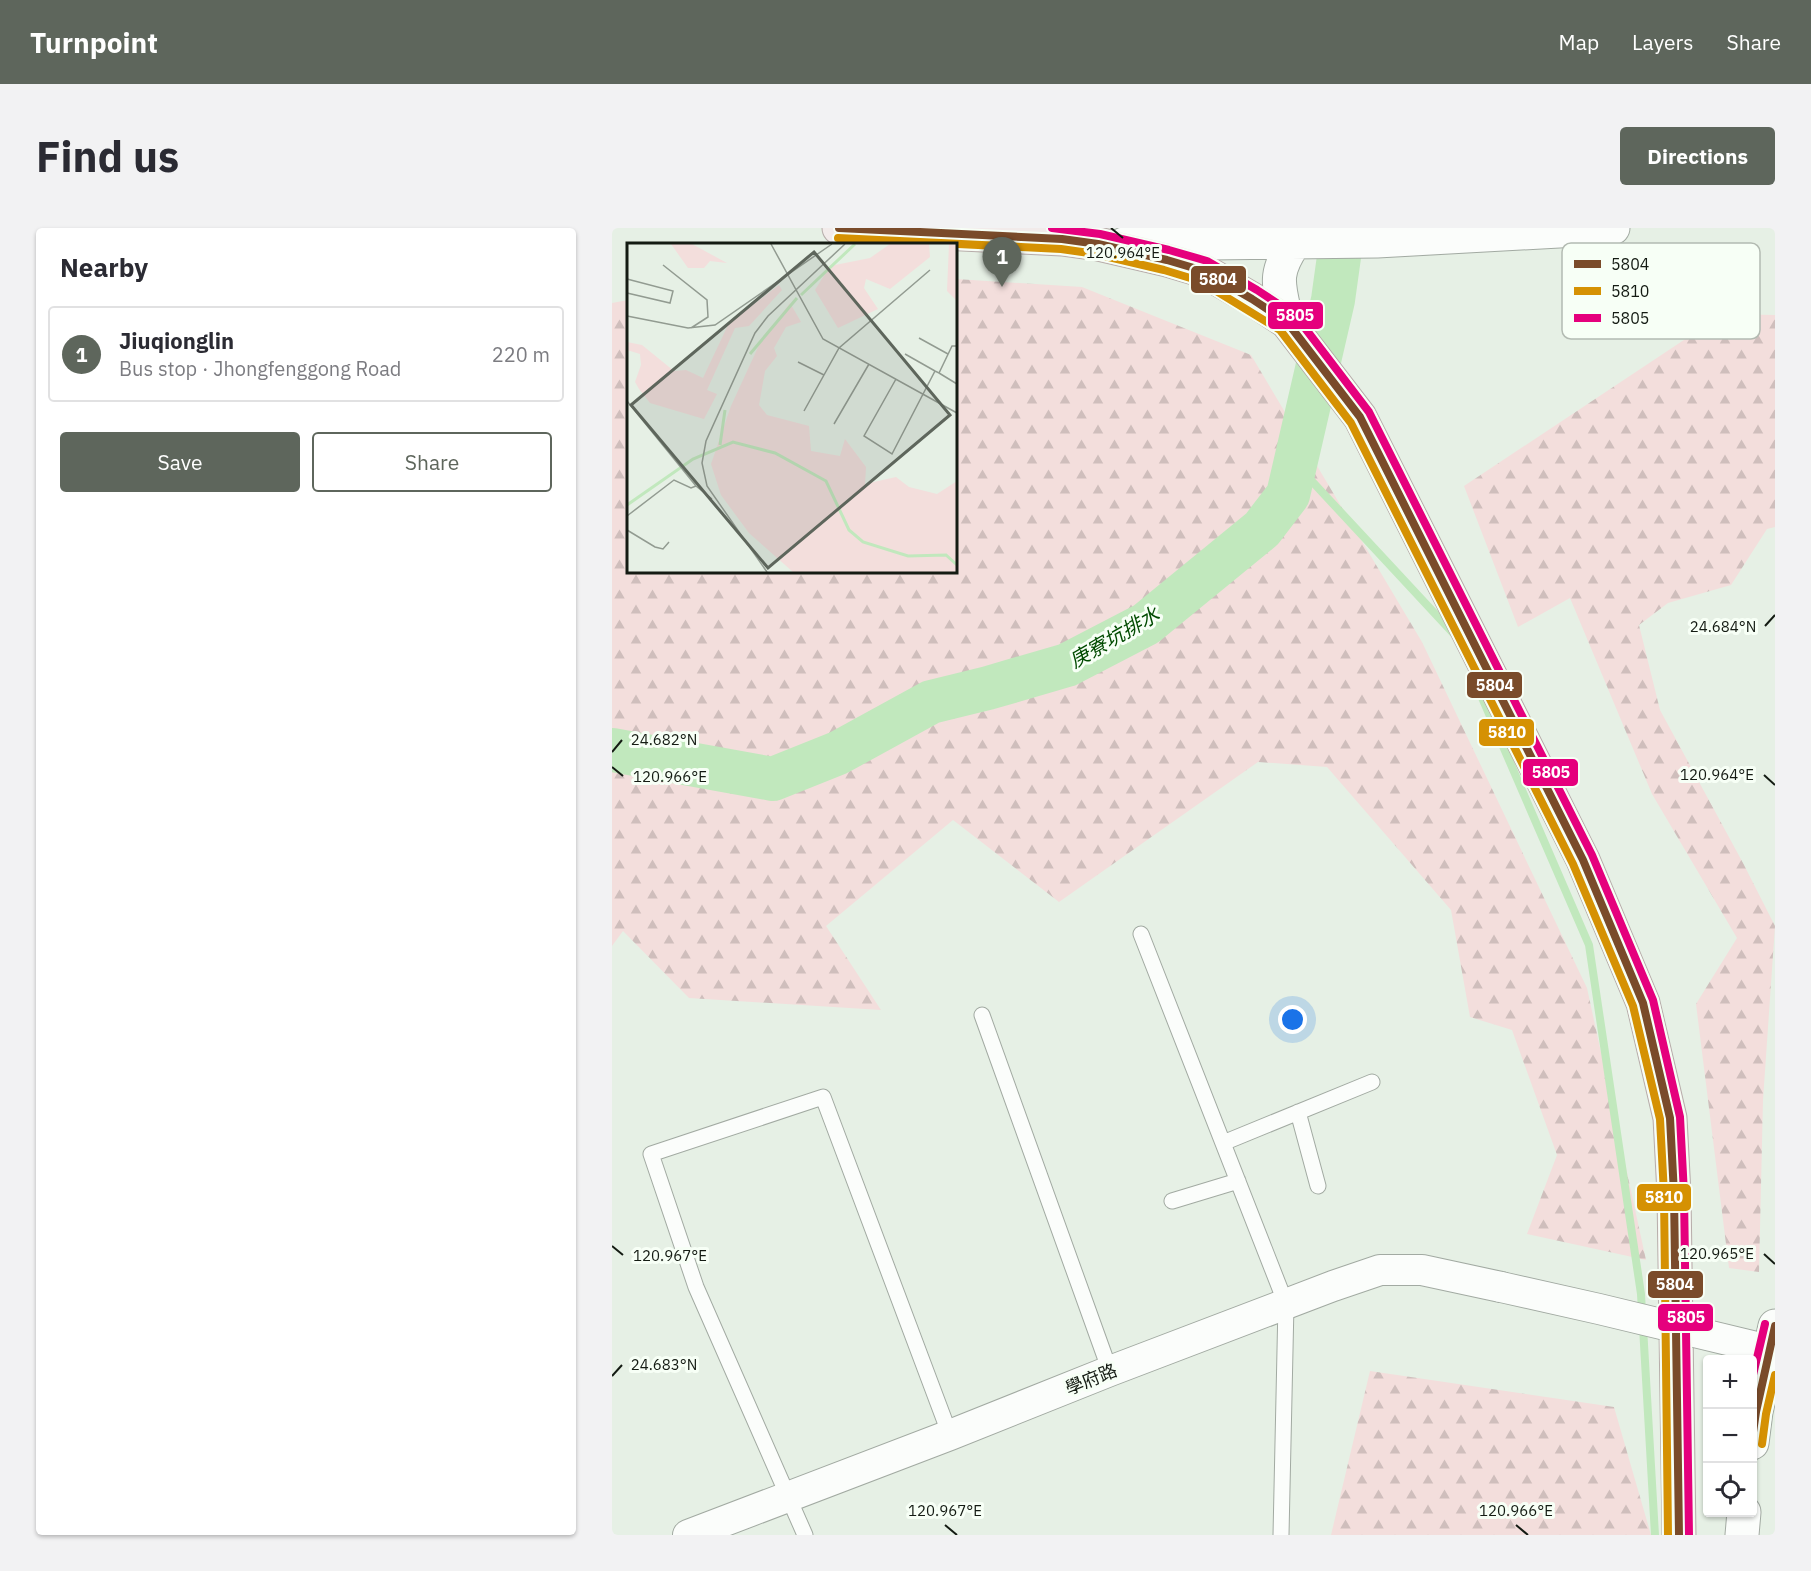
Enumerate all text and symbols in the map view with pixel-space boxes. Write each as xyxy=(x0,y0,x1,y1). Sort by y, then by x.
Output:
text: Turnpoint xyxy=(30,24,158,61)
text: Map xyxy=(1559,28,1599,56)
text: Layers xyxy=(1632,28,1694,56)
text: Share xyxy=(1727,28,1781,56)
button: Directions xyxy=(1620,127,1775,185)
text: Find us xyxy=(36,129,179,184)
pin: 1 xyxy=(982,238,1022,287)
inset map xyxy=(627,243,957,573)
text: 120.964°E xyxy=(1086,243,1160,262)
legend xyxy=(1562,243,1760,339)
text: Nearby xyxy=(60,250,148,284)
text: 5804 xyxy=(1611,254,1649,274)
line badge: 5804 xyxy=(1190,265,1247,294)
text: 5804 xyxy=(1199,269,1238,289)
text: 5810 xyxy=(1611,281,1649,301)
line badge: 5805 xyxy=(1267,301,1324,330)
text: 5805 xyxy=(1276,305,1315,325)
text: 5805 xyxy=(1611,308,1649,328)
text: Jiuqionglin xyxy=(119,326,234,355)
text: 1 xyxy=(76,341,88,368)
text: 220 m xyxy=(492,341,550,368)
text: Bus stop · Jhongfenggong Road xyxy=(119,355,401,382)
button: Save xyxy=(60,432,300,492)
button: Share xyxy=(312,432,552,492)
water label: 庚寮坑排水 xyxy=(1064,600,1165,674)
text: 24.684°N xyxy=(1690,617,1756,636)
line badge: 5804 xyxy=(1466,671,1523,699)
text: 5804 xyxy=(1476,675,1515,695)
line badge: 5810 xyxy=(1478,718,1535,747)
text: 5810 xyxy=(1488,722,1527,742)
text: 24.682°N xyxy=(631,730,697,749)
line badge: 5805 xyxy=(1522,758,1579,787)
text: 5805 xyxy=(1532,762,1571,782)
text: 120.964°E xyxy=(1680,765,1754,784)
text: 120.966°E xyxy=(633,767,707,786)
your location xyxy=(1278,1005,1307,1034)
line badge: 5810 xyxy=(1636,1183,1692,1212)
text: 5810 xyxy=(1645,1187,1684,1207)
text: 120.965°E xyxy=(1680,1244,1754,1263)
text: 120.967°E xyxy=(633,1246,707,1265)
line badge: 5804 xyxy=(1647,1270,1704,1299)
text: 5804 xyxy=(1656,1274,1695,1294)
line badge: 5805 xyxy=(1657,1303,1714,1332)
text: 5805 xyxy=(1667,1307,1706,1327)
text: 24.683°N xyxy=(631,1355,697,1374)
map controls xyxy=(1703,1355,1757,1517)
button: + xyxy=(1703,1355,1757,1409)
street label: 學府路 xyxy=(1062,1358,1120,1400)
button: − xyxy=(1703,1409,1757,1463)
button: locate xyxy=(1703,1463,1757,1517)
text: 120.967°E xyxy=(908,1501,982,1520)
text: 120.966°E xyxy=(1479,1501,1553,1520)

